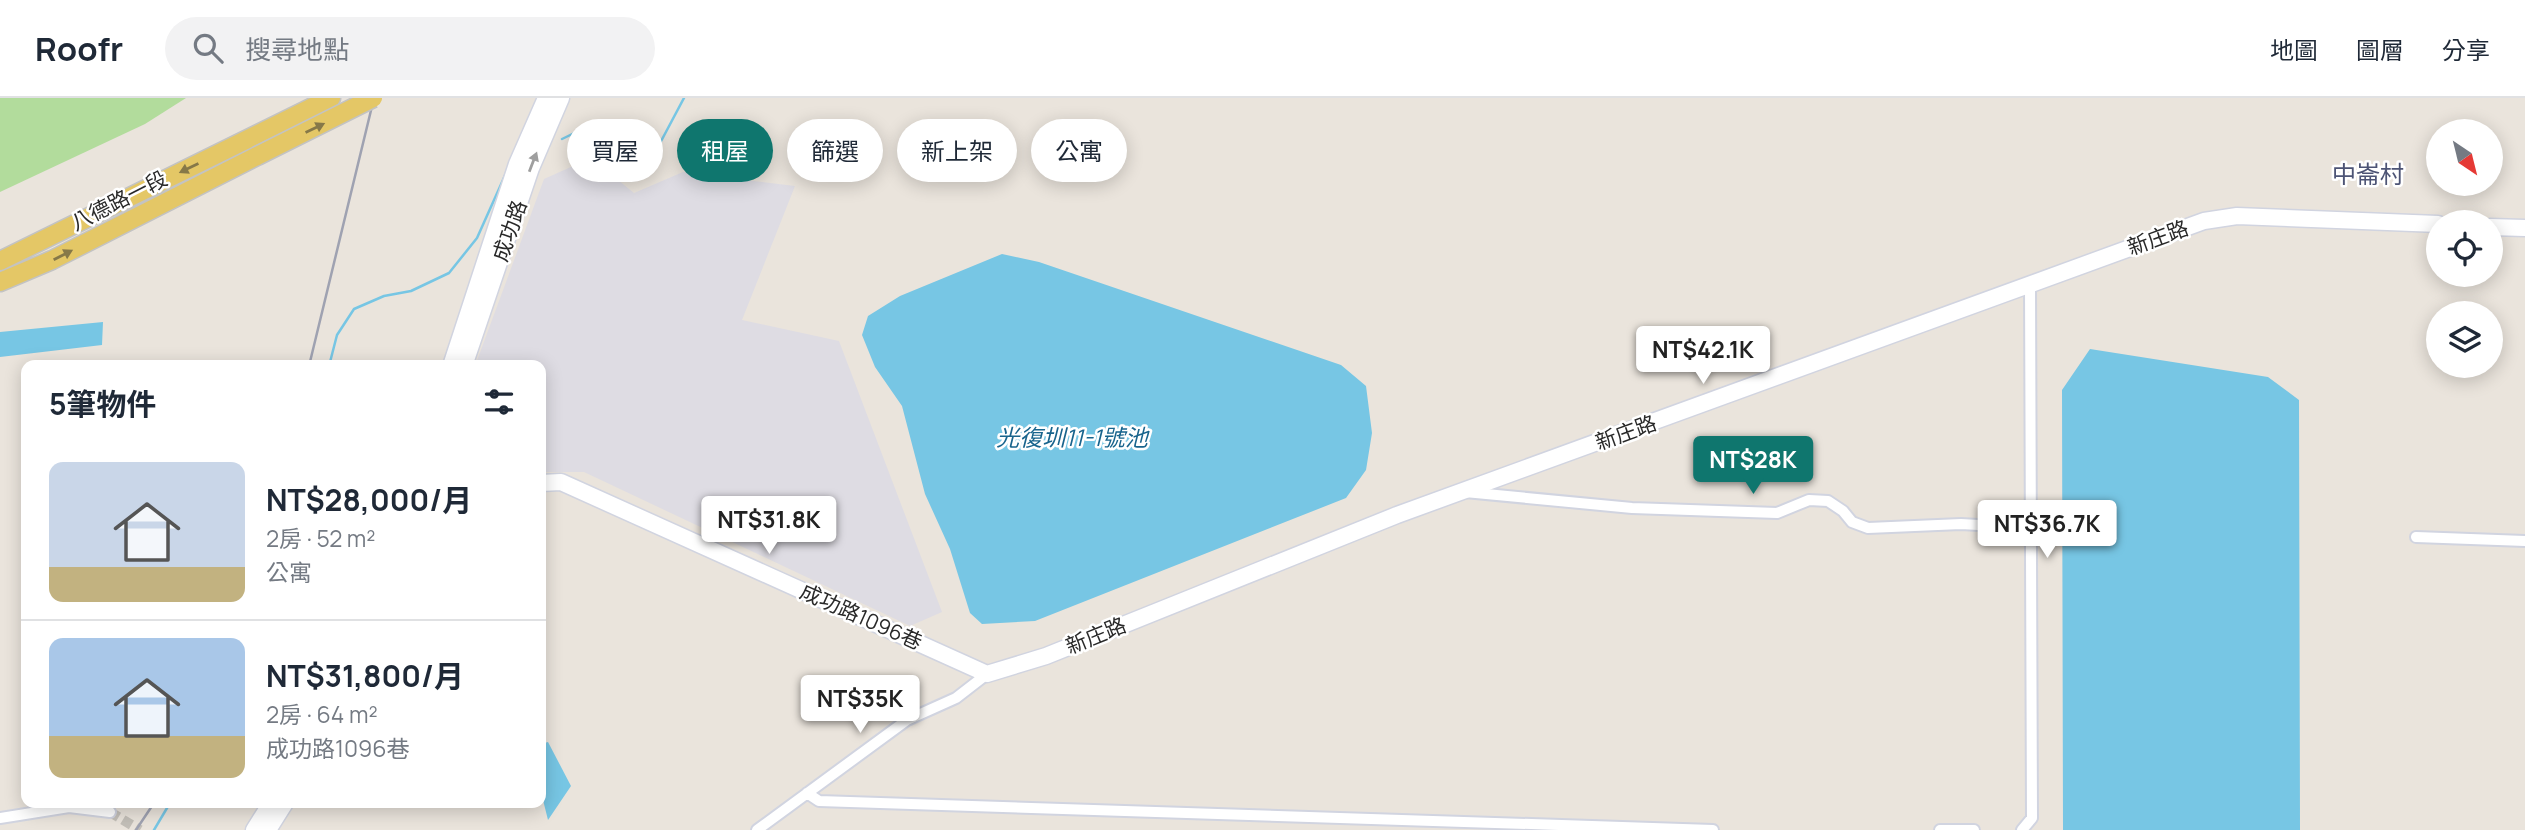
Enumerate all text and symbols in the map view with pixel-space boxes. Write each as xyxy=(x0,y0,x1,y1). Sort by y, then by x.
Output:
search box xyxy=(165,17,655,80)
text: Roofr xyxy=(35,26,123,71)
icon: search xyxy=(189,29,227,67)
text: 搜尋地點 xyxy=(245,31,349,67)
text: 地圖 xyxy=(2270,33,2318,66)
text: 圖層 xyxy=(2356,33,2404,66)
text: 分享 xyxy=(2442,33,2490,66)
chip: 買屋 xyxy=(567,119,663,182)
chip: 租屋 xyxy=(677,119,773,182)
chip: 篩選 xyxy=(787,119,883,182)
chip: 新上架 xyxy=(897,119,1017,182)
chip: 公寓 xyxy=(1031,119,1127,182)
north arrow xyxy=(2426,119,2502,196)
map controls xyxy=(2426,119,2503,378)
one-way arrow xyxy=(305,122,325,133)
one-way arrow xyxy=(528,151,539,172)
district label: 中崙村 xyxy=(2332,157,2404,190)
one-way arrow xyxy=(179,163,199,174)
street label: 八德路一段 xyxy=(65,164,172,236)
street label: 成功路 xyxy=(486,196,533,265)
button: locate xyxy=(2426,210,2503,287)
street label: 新庄路 xyxy=(2123,213,2192,261)
one-way arrow xyxy=(53,249,73,260)
button: layers xyxy=(2426,301,2503,378)
pin: NT$42.1K xyxy=(1631,327,1775,386)
text: NT$42.1K xyxy=(1652,333,1754,365)
text: 5筆物件 xyxy=(49,383,157,424)
icon: filters xyxy=(480,383,518,421)
street label: 新庄路 xyxy=(1591,408,1660,456)
water label: 光復圳11-1號池 xyxy=(996,421,1150,453)
pin: NT$28K xyxy=(1696,436,1810,496)
text: NT$28K xyxy=(1709,443,1797,475)
text: NT$28,000/月 xyxy=(266,479,472,520)
icon: home xyxy=(105,490,189,574)
pin: NT$31.8K xyxy=(697,496,841,556)
pin: NT$36.7K xyxy=(1975,500,2119,560)
text: NT$31.8K xyxy=(717,503,821,535)
text: NT$36.7K xyxy=(1994,507,2100,539)
text: 2房 · 52 m² xyxy=(266,522,376,554)
text: 公寓 xyxy=(266,556,312,588)
street label: 成功路1096巷 xyxy=(796,577,927,656)
street label: 新庄路 xyxy=(1061,610,1130,660)
text: NT$31,800/月 xyxy=(266,655,464,696)
icon: home xyxy=(105,666,189,750)
pin: NT$35K xyxy=(803,676,917,735)
text: NT$35K xyxy=(817,682,903,714)
text: 2房 · 64 m² xyxy=(266,698,378,730)
text: 成功路1096巷 xyxy=(266,732,410,764)

